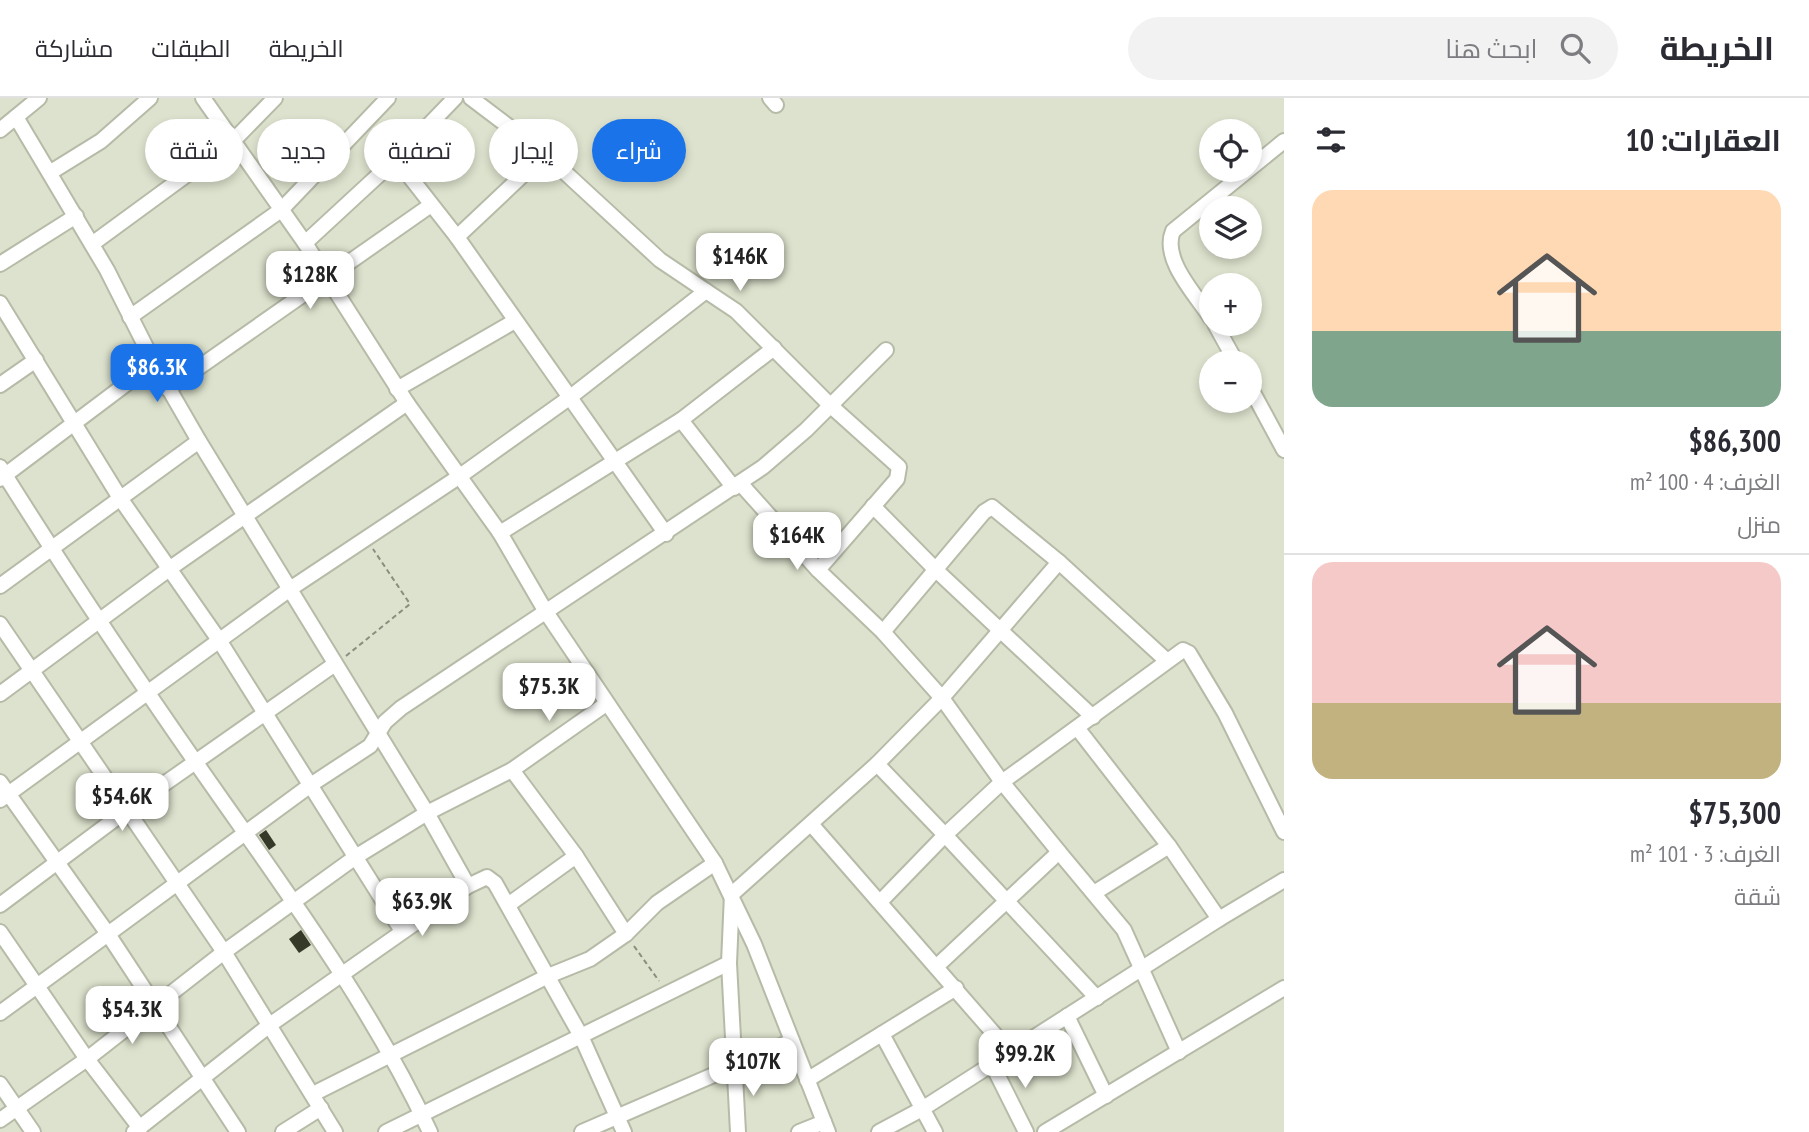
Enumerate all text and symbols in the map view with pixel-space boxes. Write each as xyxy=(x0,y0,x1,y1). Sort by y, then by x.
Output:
search box xyxy=(1128,17,1618,80)
text: الخريطة xyxy=(1660,26,1774,69)
icon: search xyxy=(1556,29,1594,67)
text: ابحث هنا xyxy=(1445,32,1538,65)
text: مشاركة xyxy=(35,33,113,64)
text: الطبقات xyxy=(151,33,231,64)
text: الخريطة xyxy=(269,33,344,64)
chip: شقة xyxy=(145,119,243,182)
chip: جديد xyxy=(257,119,350,182)
chip: تصفية xyxy=(364,119,475,182)
chip: إيجار xyxy=(489,119,578,182)
chip: شراء xyxy=(592,119,686,182)
map controls xyxy=(1199,119,1262,413)
button: locate xyxy=(1199,119,1262,182)
text: العقارات: 10 xyxy=(1625,120,1781,159)
icon: filters xyxy=(1312,121,1350,159)
button: layers xyxy=(1199,196,1262,259)
pin: $146K xyxy=(691,234,789,293)
icon: home xyxy=(1484,235,1610,361)
text: $146K xyxy=(712,241,768,270)
pin: $128K xyxy=(261,252,359,311)
text: $128K xyxy=(282,259,338,288)
button: + xyxy=(1199,273,1262,336)
pin: $86.3K xyxy=(100,344,214,404)
button: − xyxy=(1199,350,1262,413)
text: $86.3K xyxy=(127,352,187,381)
text: $86,300 xyxy=(1688,421,1781,460)
text: الغرف: 4 · 100 m² xyxy=(1630,467,1781,496)
text: منزل xyxy=(1737,510,1781,539)
pin: $164K xyxy=(748,512,846,572)
text: $164K xyxy=(769,520,825,549)
icon: home xyxy=(1484,607,1610,733)
pin: $75.3K xyxy=(492,664,606,723)
text: $75.3K xyxy=(519,671,579,700)
pin: $54.6K xyxy=(65,774,179,833)
text: $54.6K xyxy=(92,781,152,810)
text: $75,300 xyxy=(1688,793,1781,832)
text: الغرف: 3 · 101 m² xyxy=(1630,839,1781,868)
pin: $63.9K xyxy=(365,878,479,938)
text: شقة xyxy=(1734,882,1781,911)
text: $63.9K xyxy=(392,886,452,915)
pin: $54.3K xyxy=(75,986,189,1046)
text: $54.3K xyxy=(102,994,162,1023)
pin: $99.2K xyxy=(968,1030,1082,1090)
pin: $107K xyxy=(704,1038,802,1098)
text: $99.2K xyxy=(995,1038,1055,1067)
text: $107K xyxy=(725,1046,781,1075)

